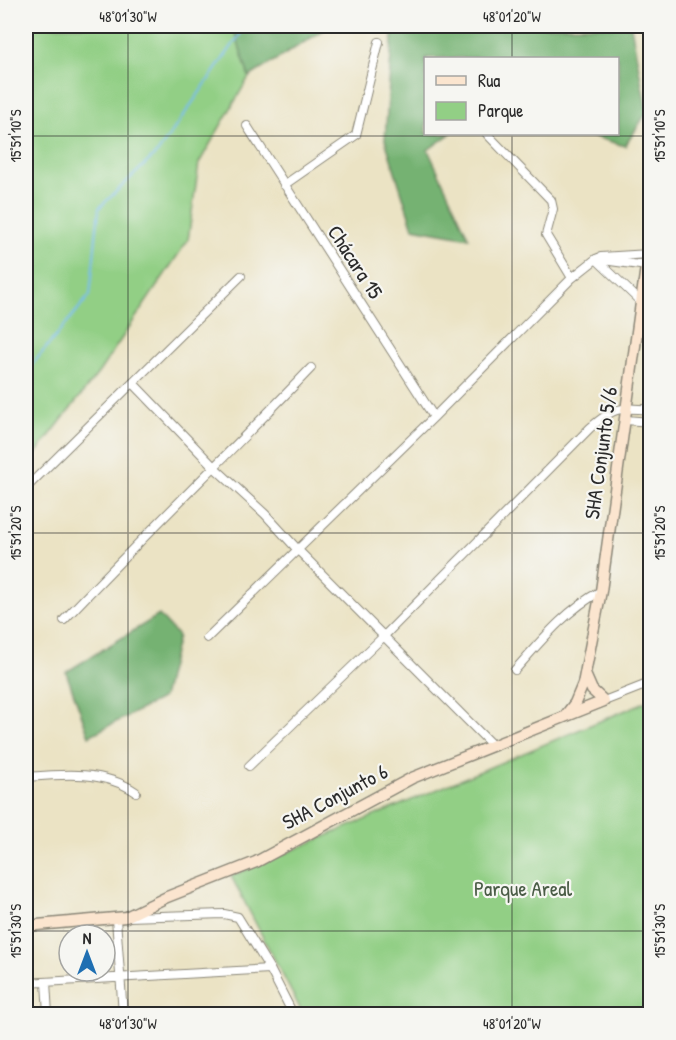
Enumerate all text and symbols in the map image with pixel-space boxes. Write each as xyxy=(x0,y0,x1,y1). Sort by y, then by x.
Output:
text: 48°01'30"W xyxy=(99,6,157,27)
text: 48°01'20"W xyxy=(483,6,542,27)
legend xyxy=(424,57,619,135)
text: Rua xyxy=(478,68,500,93)
text: Parque xyxy=(478,98,523,123)
text: 15°51'10"S xyxy=(5,109,26,163)
text: 15°51'10"S xyxy=(649,109,670,163)
street label: Chácara 15 xyxy=(321,219,390,304)
street label: SHA Conjunto 5/6 xyxy=(577,385,624,521)
text: 15°51'20"S xyxy=(5,506,26,560)
text: 15°51'20"S xyxy=(649,506,670,560)
street label: SHA Conjunto 6 xyxy=(277,757,393,837)
park label: Parque Areal xyxy=(474,874,573,903)
text: 15°51'30"S xyxy=(5,904,26,958)
text: 15°51'30"S xyxy=(649,904,670,958)
north arrow xyxy=(57,923,117,983)
text: N xyxy=(83,927,92,949)
text: 48°01'30"W xyxy=(99,1013,157,1034)
text: 48°01'20"W xyxy=(483,1013,542,1034)

